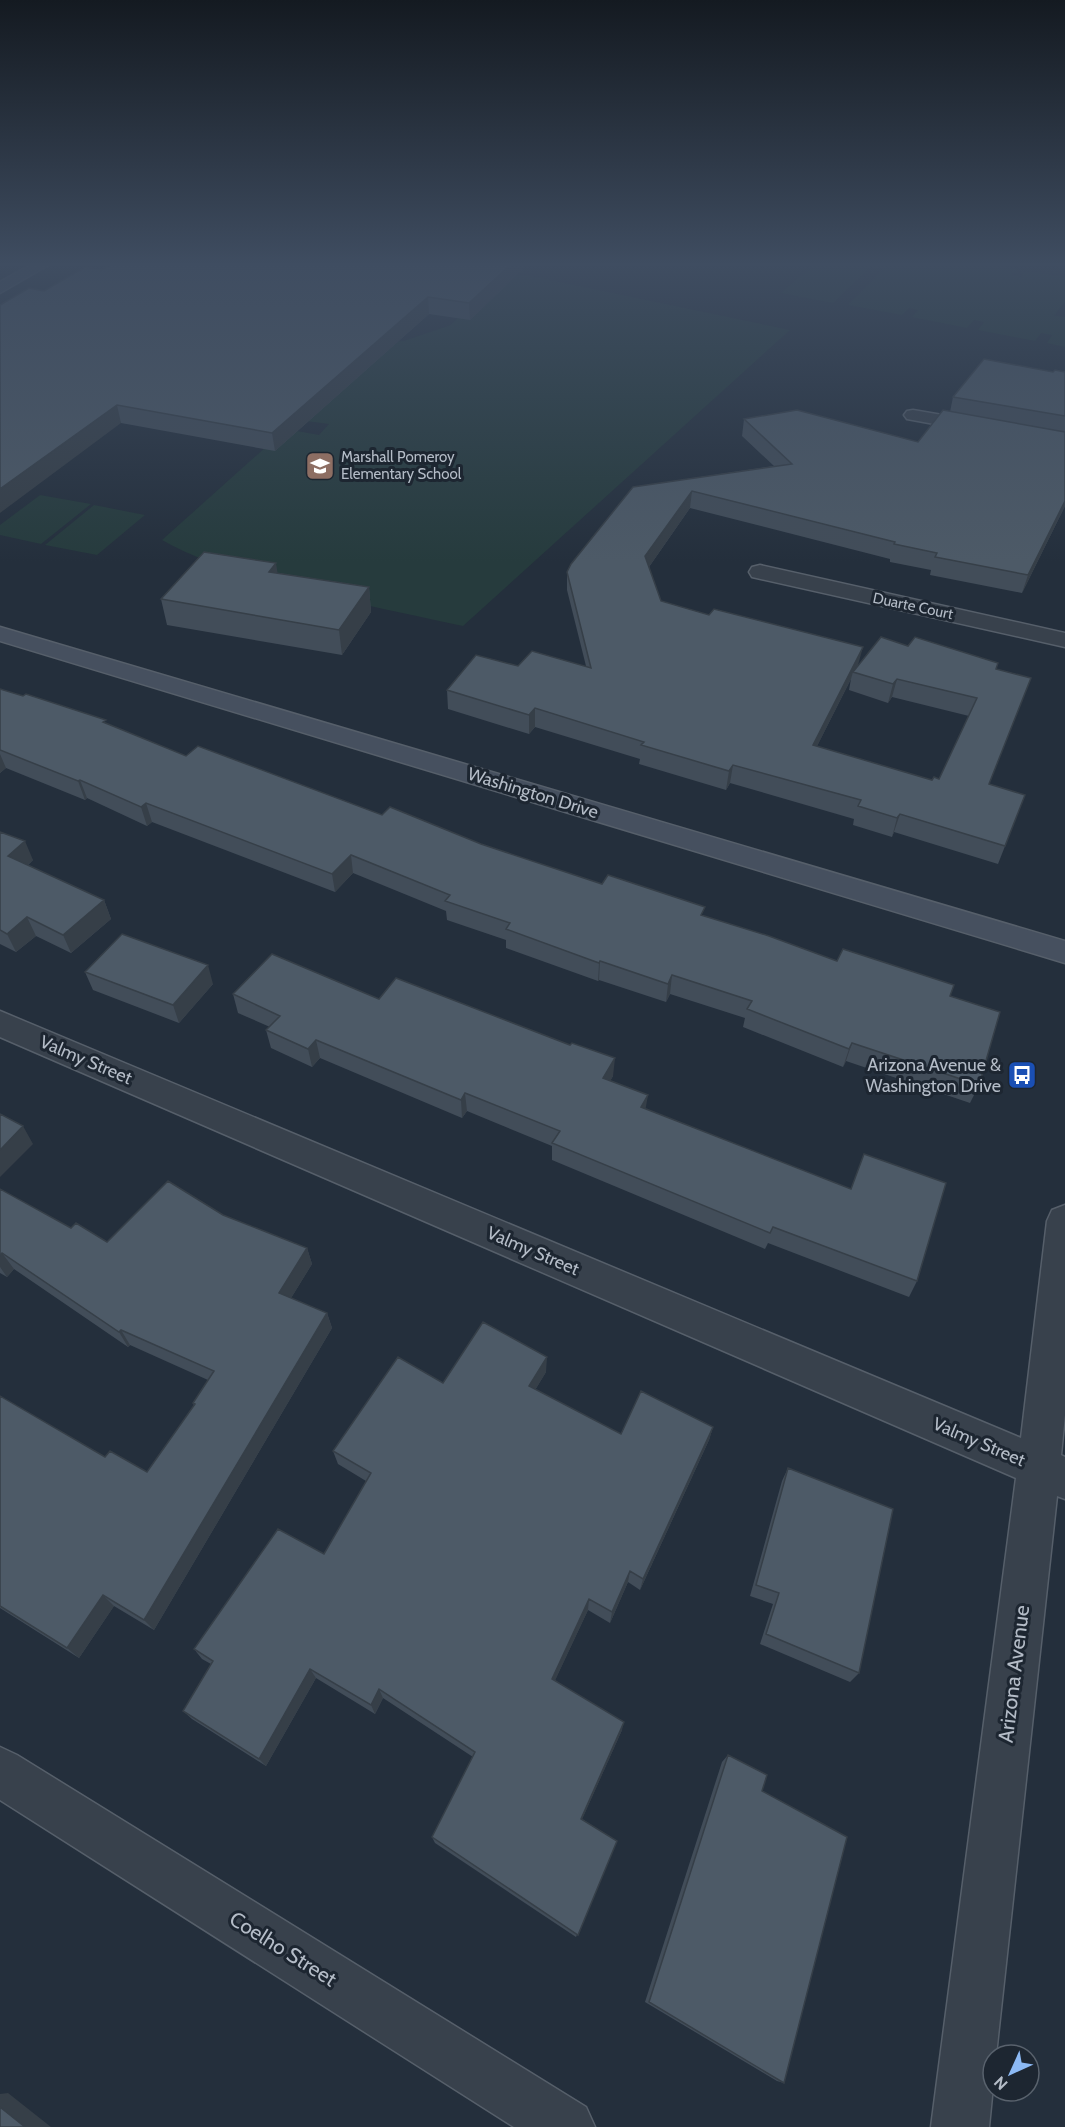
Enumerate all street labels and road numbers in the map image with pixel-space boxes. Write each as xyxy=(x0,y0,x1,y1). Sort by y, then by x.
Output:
street label: Duarte Court xyxy=(871,589,955,623)
street label: Washington Drive xyxy=(465,763,601,823)
street label: Valmy Street xyxy=(37,1031,135,1089)
street label: Valmy Street xyxy=(484,1222,582,1280)
street label: Valmy Street xyxy=(930,1413,1028,1471)
street label: Arizona Avenue xyxy=(993,1604,1034,1744)
street label: Coelho Street xyxy=(225,1906,341,1991)

